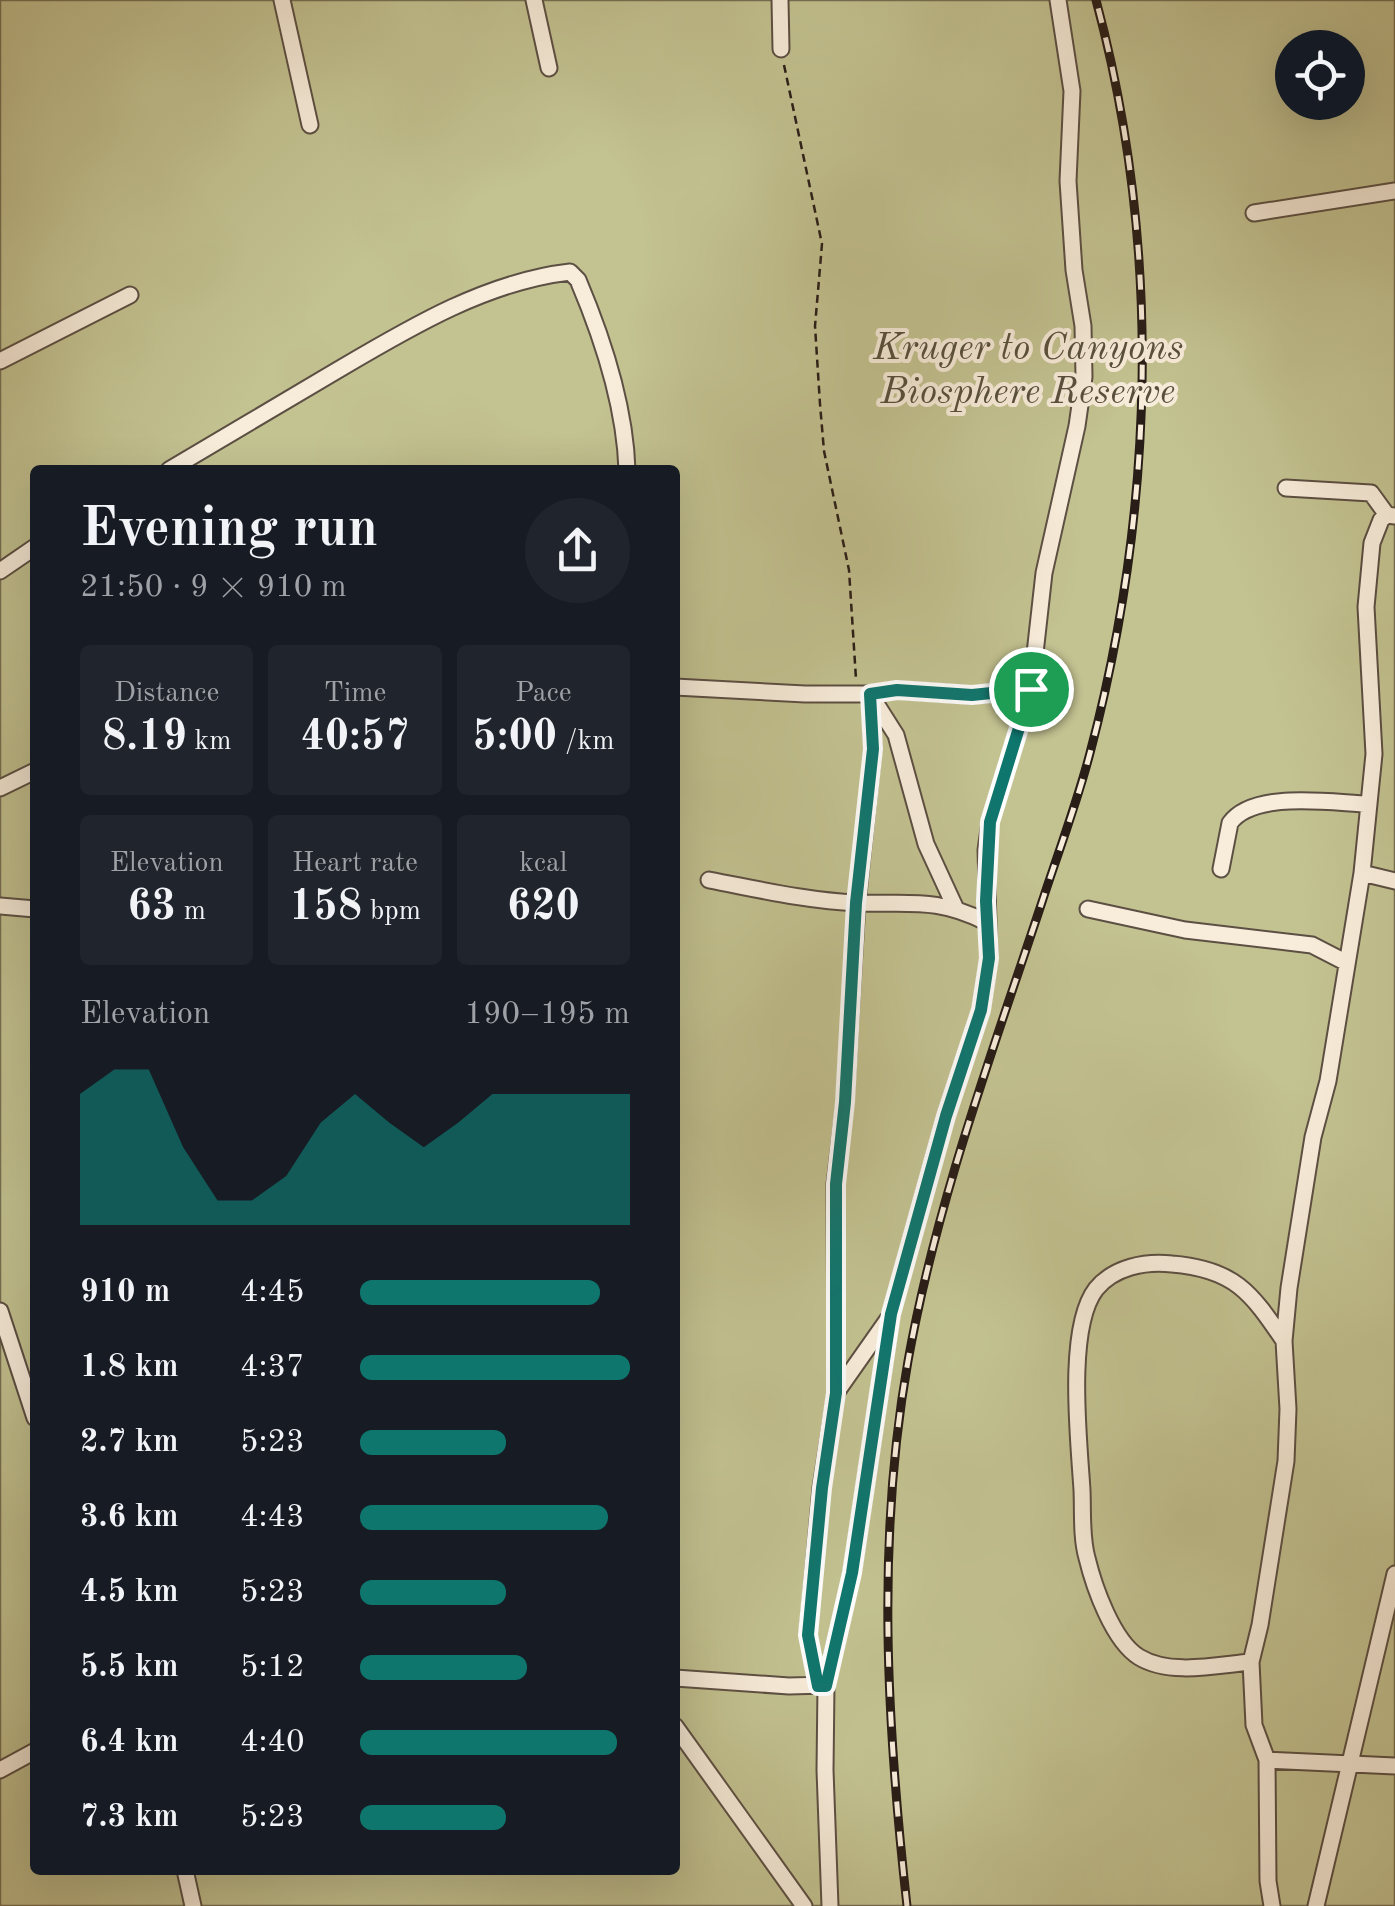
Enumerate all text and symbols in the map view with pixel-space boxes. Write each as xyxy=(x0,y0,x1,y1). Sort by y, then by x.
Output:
map controls xyxy=(1275,30,1365,120)
button: locate xyxy=(1275,30,1365,120)
park label: Kruger to Canyons Biosphere Reserve xyxy=(872,330,1183,412)
button: share xyxy=(525,498,630,603)
text: Evening run xyxy=(80,503,378,558)
text: 21:50 · 9 × 910 m xyxy=(80,572,347,604)
pin xyxy=(989,647,1074,732)
icon: arrive xyxy=(1004,662,1059,717)
text: Distance xyxy=(114,680,219,708)
text: Time xyxy=(324,680,386,708)
text: Pace xyxy=(515,680,572,708)
text: 8.19 xyxy=(102,717,187,759)
text: 40:57 xyxy=(300,717,410,759)
text: 5:00 xyxy=(472,717,557,759)
text: km xyxy=(187,728,231,756)
text: /km xyxy=(557,728,614,756)
text: Elevation xyxy=(110,850,224,878)
text: Heart rate xyxy=(292,850,418,878)
text: kcal xyxy=(519,850,567,878)
text: 63 xyxy=(127,887,176,929)
text: 158 xyxy=(289,887,362,929)
text: 620 xyxy=(507,887,580,929)
text: m xyxy=(176,898,206,926)
text: bpm xyxy=(362,898,421,926)
text: Elevation xyxy=(80,999,210,1031)
text: 190–195 m xyxy=(464,999,630,1031)
text: 910 m xyxy=(80,1277,170,1309)
text: 4:45 xyxy=(240,1277,305,1309)
text: 1.8 km xyxy=(80,1352,179,1384)
text: 4:37 xyxy=(240,1352,305,1384)
text: 2.7 km xyxy=(80,1427,179,1459)
text: 5:23 xyxy=(240,1427,305,1459)
text: 3.6 km xyxy=(80,1502,179,1534)
text: 4:43 xyxy=(240,1502,305,1534)
text: 4.5 km xyxy=(80,1577,179,1609)
text: 5:23 xyxy=(240,1577,305,1609)
text: 5.5 km xyxy=(80,1652,179,1684)
text: 5:12 xyxy=(240,1652,305,1684)
text: 6.4 km xyxy=(80,1727,179,1759)
text: 4:40 xyxy=(240,1727,305,1759)
text: 7.3 km xyxy=(80,1802,179,1834)
text: 5:23 xyxy=(240,1802,305,1834)

